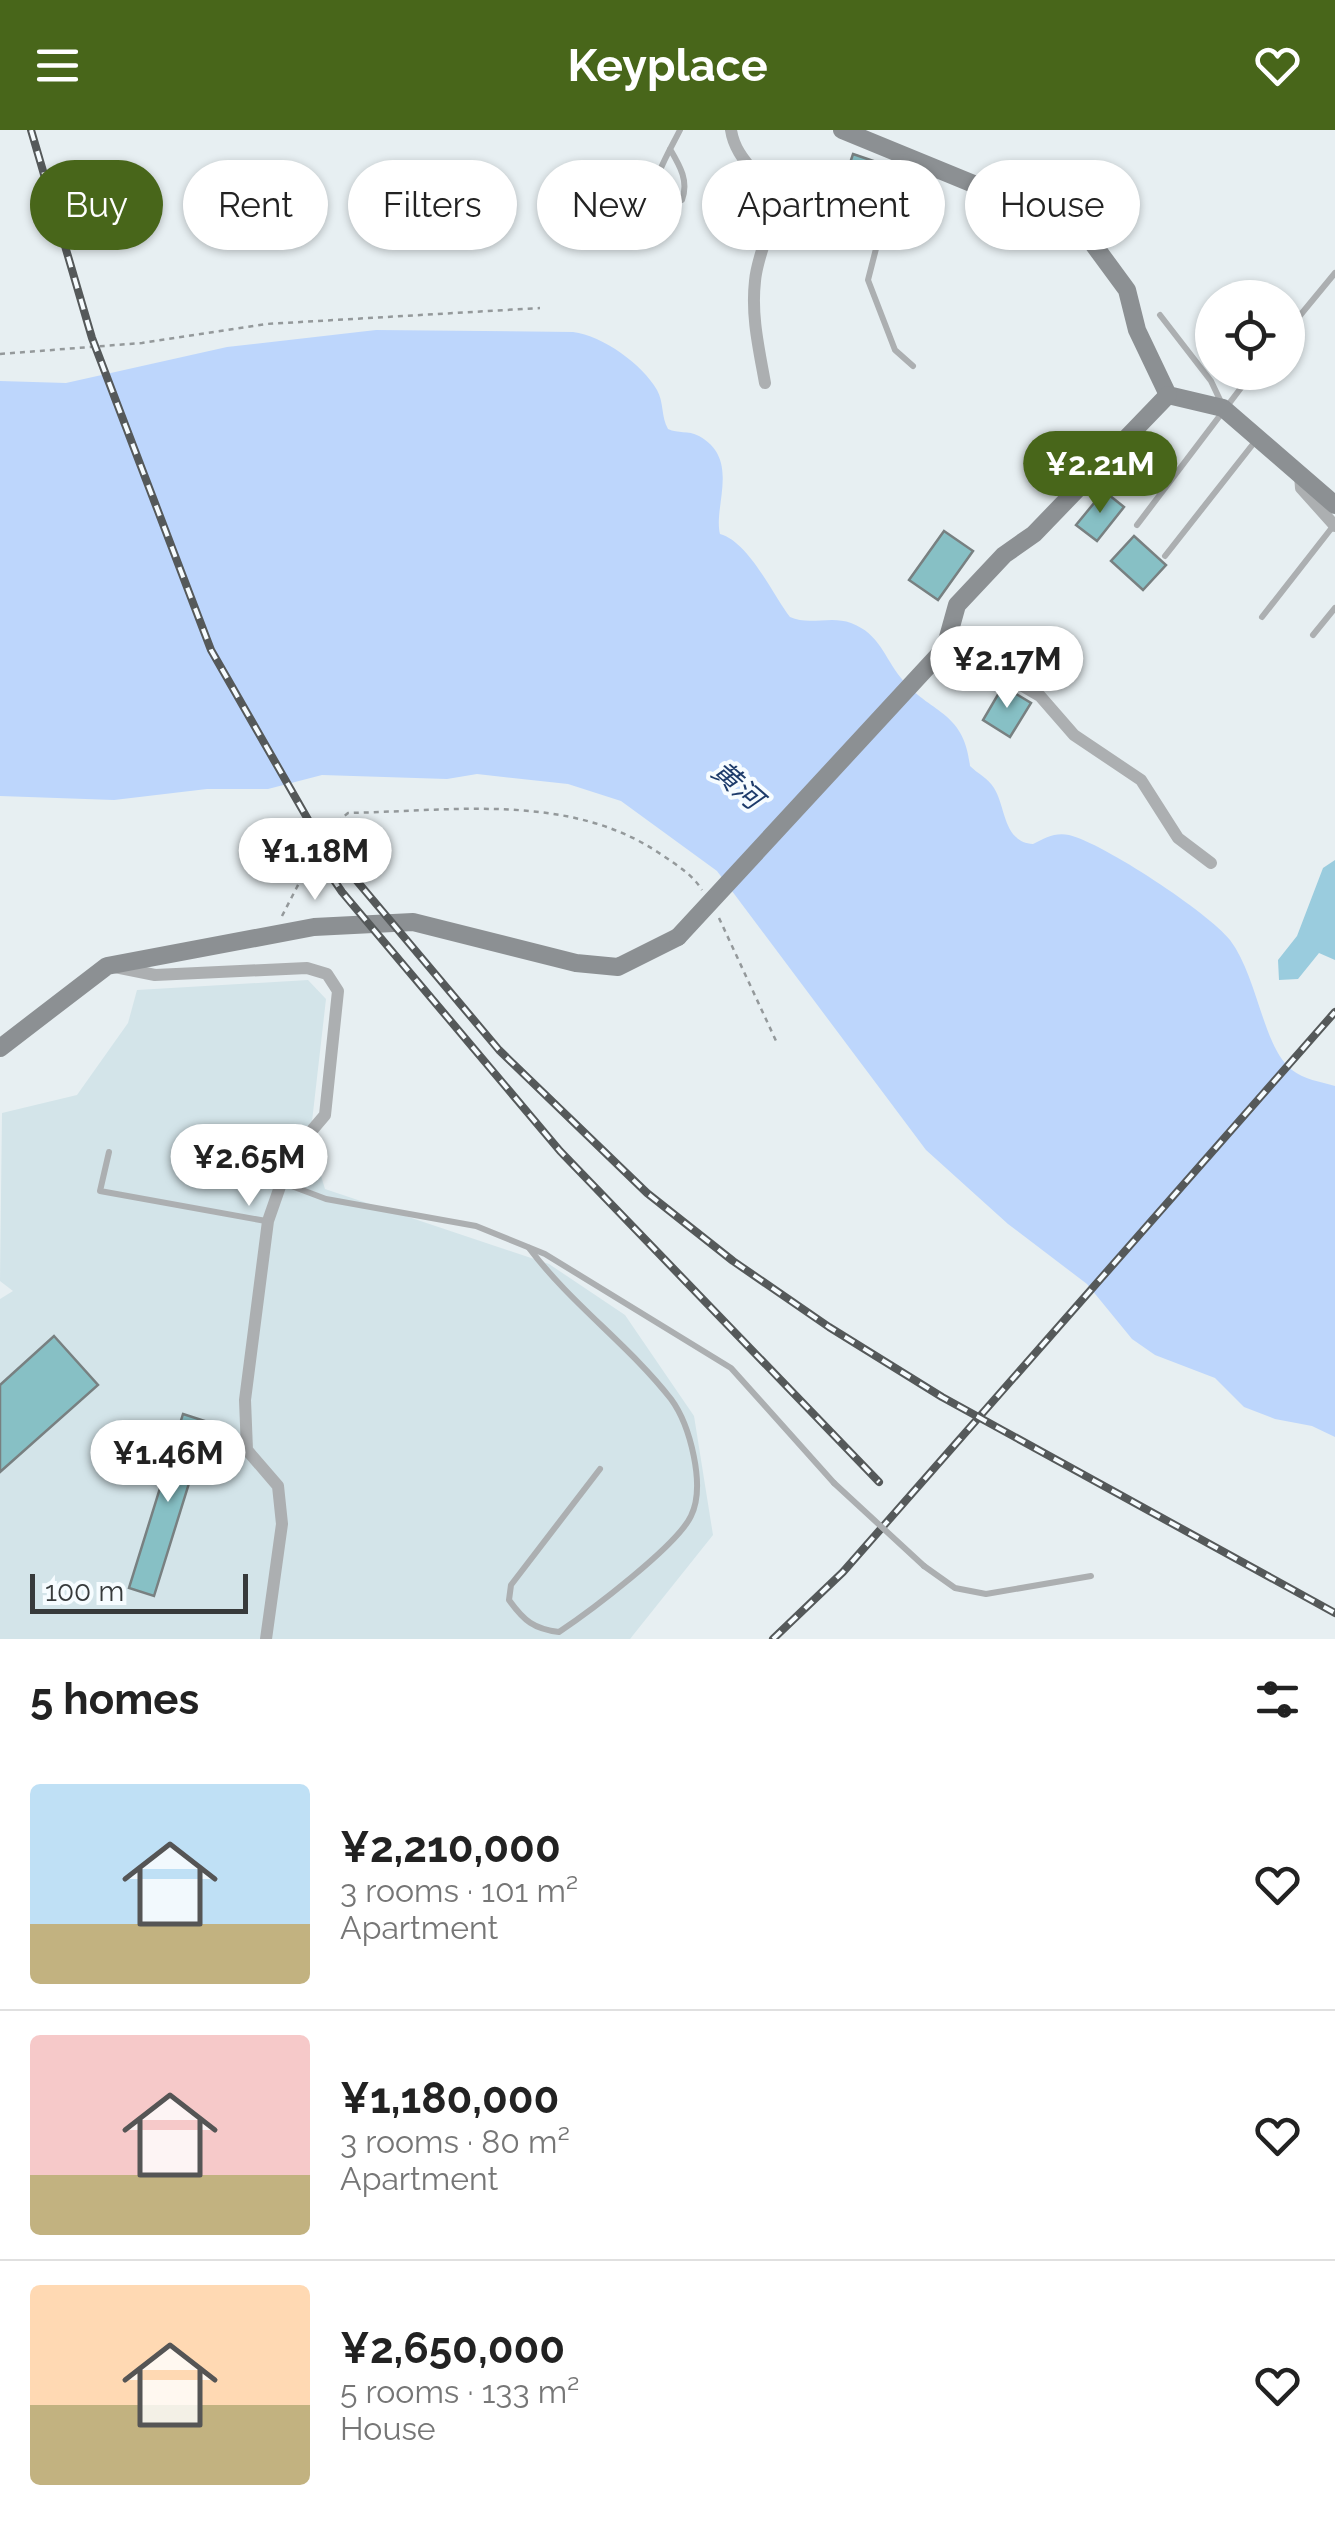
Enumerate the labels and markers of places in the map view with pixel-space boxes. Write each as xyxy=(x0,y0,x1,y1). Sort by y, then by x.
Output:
pin: ¥2.21M xyxy=(1019,431,1181,516)
pin: ¥2.17M xyxy=(926,626,1088,711)
pin: ¥1.18M xyxy=(234,818,396,903)
pin: ¥2.65M xyxy=(168,1124,330,1209)
pin: ¥1.46M xyxy=(87,1420,249,1505)

